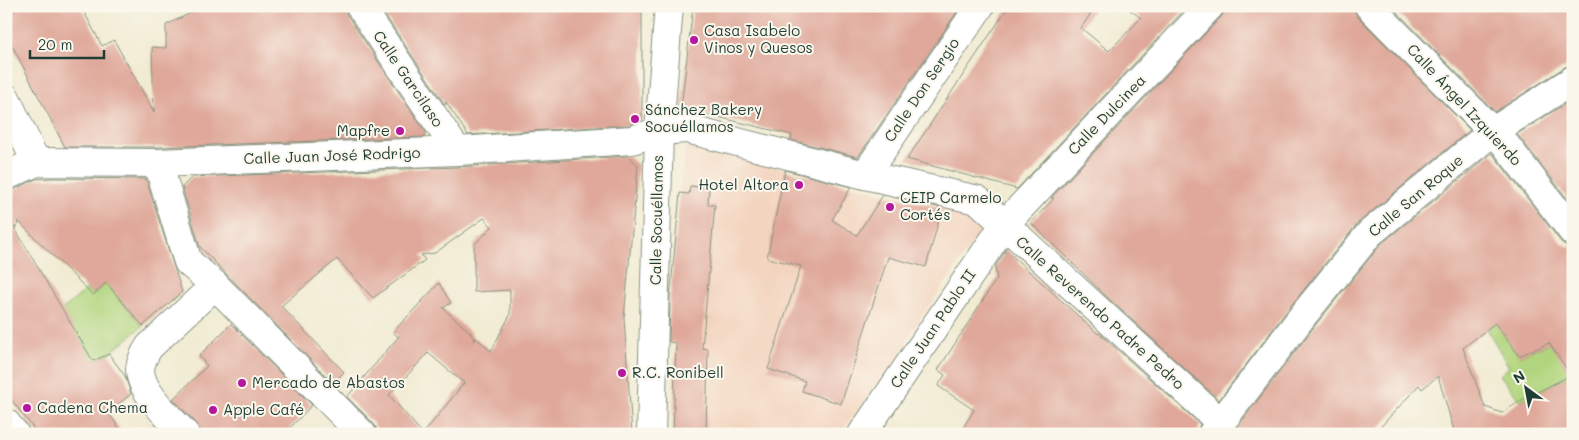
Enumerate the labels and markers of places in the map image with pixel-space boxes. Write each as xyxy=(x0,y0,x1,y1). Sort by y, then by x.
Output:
place label: Casa Isabelo Vinos y Quesos xyxy=(704,20,813,57)
marker: Casa Isabelo Vinos y Quesos xyxy=(688,34,700,46)
place label: Sánchez Bakery Socuéllamos xyxy=(645,99,762,136)
marker: Sánchez Bakery Socuéllamos xyxy=(629,113,641,125)
place label: Mapfre xyxy=(337,120,390,140)
marker: Mapfre xyxy=(394,125,406,137)
place label: Hotel Altora xyxy=(698,174,789,194)
marker: Hotel Altora xyxy=(793,179,805,191)
place label: CEIP Carmelo Cortés xyxy=(900,187,1001,224)
marker: CEIP Carmelo Cortés xyxy=(884,201,896,213)
place label: R.C. Ronibell xyxy=(632,362,724,382)
marker: R.C. Ronibell xyxy=(616,367,628,379)
place label: Mercado de Abastos xyxy=(252,372,405,392)
marker: Mercado de Abastos xyxy=(236,377,248,389)
place label: Cadena Chema xyxy=(37,397,148,417)
place label: Apple Café xyxy=(223,399,304,419)
marker: Cadena Chema xyxy=(21,402,33,414)
marker: Apple Café xyxy=(207,404,219,416)

